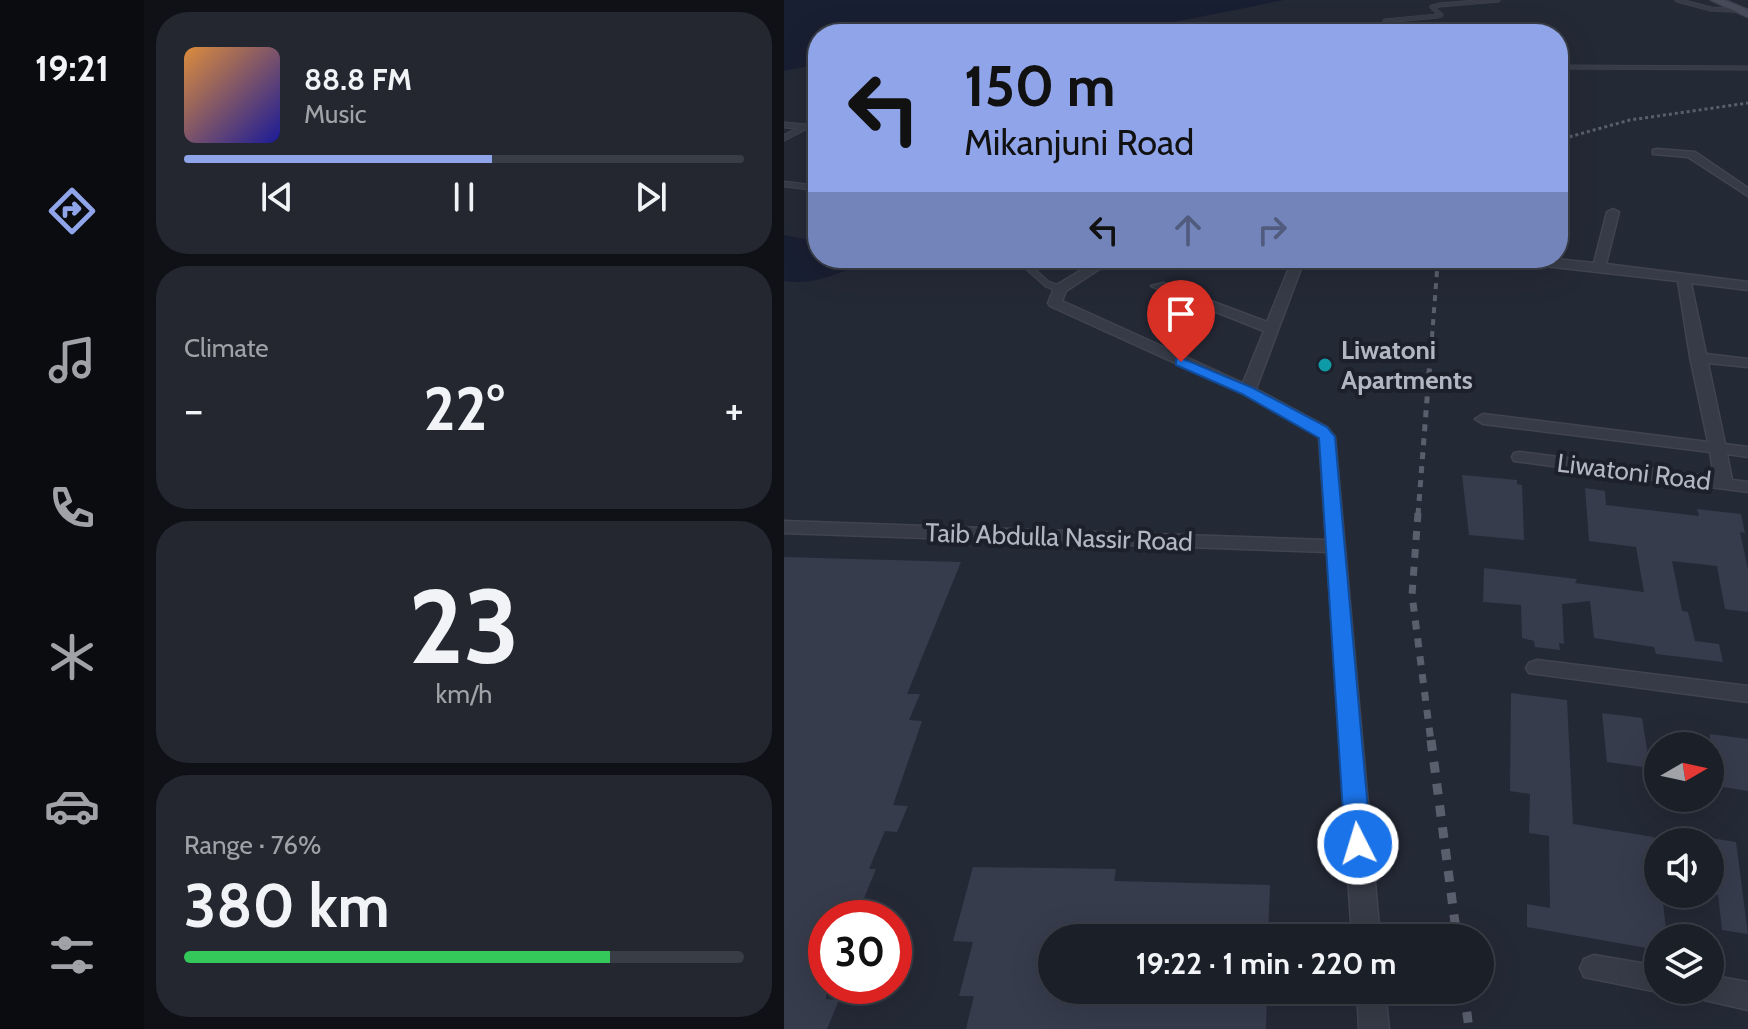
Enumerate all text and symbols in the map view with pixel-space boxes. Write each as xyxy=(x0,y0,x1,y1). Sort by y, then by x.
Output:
text: 19:21 xyxy=(35,46,109,90)
text: 150 m xyxy=(964,52,1116,120)
icon: left xyxy=(832,56,936,160)
text: 88.8 FM xyxy=(304,61,412,98)
text: Music xyxy=(304,98,367,130)
text: Mikanjuni Road xyxy=(964,120,1194,164)
icon: previous xyxy=(255,175,299,219)
icon: pause xyxy=(442,175,486,219)
icon: next xyxy=(629,175,673,219)
icon: directions xyxy=(44,183,100,239)
icon: left xyxy=(1082,208,1126,252)
icon: ahead xyxy=(1166,208,1210,252)
icon: right xyxy=(1250,208,1294,252)
pin xyxy=(1147,280,1215,362)
icon: arrive xyxy=(1159,292,1203,336)
icon: music xyxy=(44,332,100,388)
text: Climate xyxy=(184,332,269,364)
place label: Liwatoni Apartments xyxy=(1341,334,1473,396)
marker: Liwatoni Apartments xyxy=(1316,356,1334,374)
text: 22° xyxy=(424,372,504,445)
text: − xyxy=(184,383,203,436)
text: + xyxy=(725,383,744,436)
street label: Liwatoni Road xyxy=(1555,447,1713,497)
icon: phone xyxy=(44,480,100,536)
street label: Taib Abdulla Nassir Road xyxy=(925,516,1193,558)
text: 23 xyxy=(408,563,520,689)
icon: climate xyxy=(44,629,100,685)
text: km/h xyxy=(436,678,492,710)
north arrow xyxy=(1644,732,1724,812)
map controls xyxy=(1644,732,1724,1004)
icon: car xyxy=(44,778,100,834)
position arrow xyxy=(1316,802,1400,886)
button: sound xyxy=(1644,828,1724,908)
text: Range · 76% xyxy=(184,829,321,861)
text: 380 km xyxy=(184,869,390,942)
speed limit sign: 30 xyxy=(808,900,912,1004)
button: layers xyxy=(1644,924,1724,1004)
icon: filters xyxy=(44,927,100,983)
text: 19:22 · 1 min · 220 m xyxy=(1136,945,1396,982)

